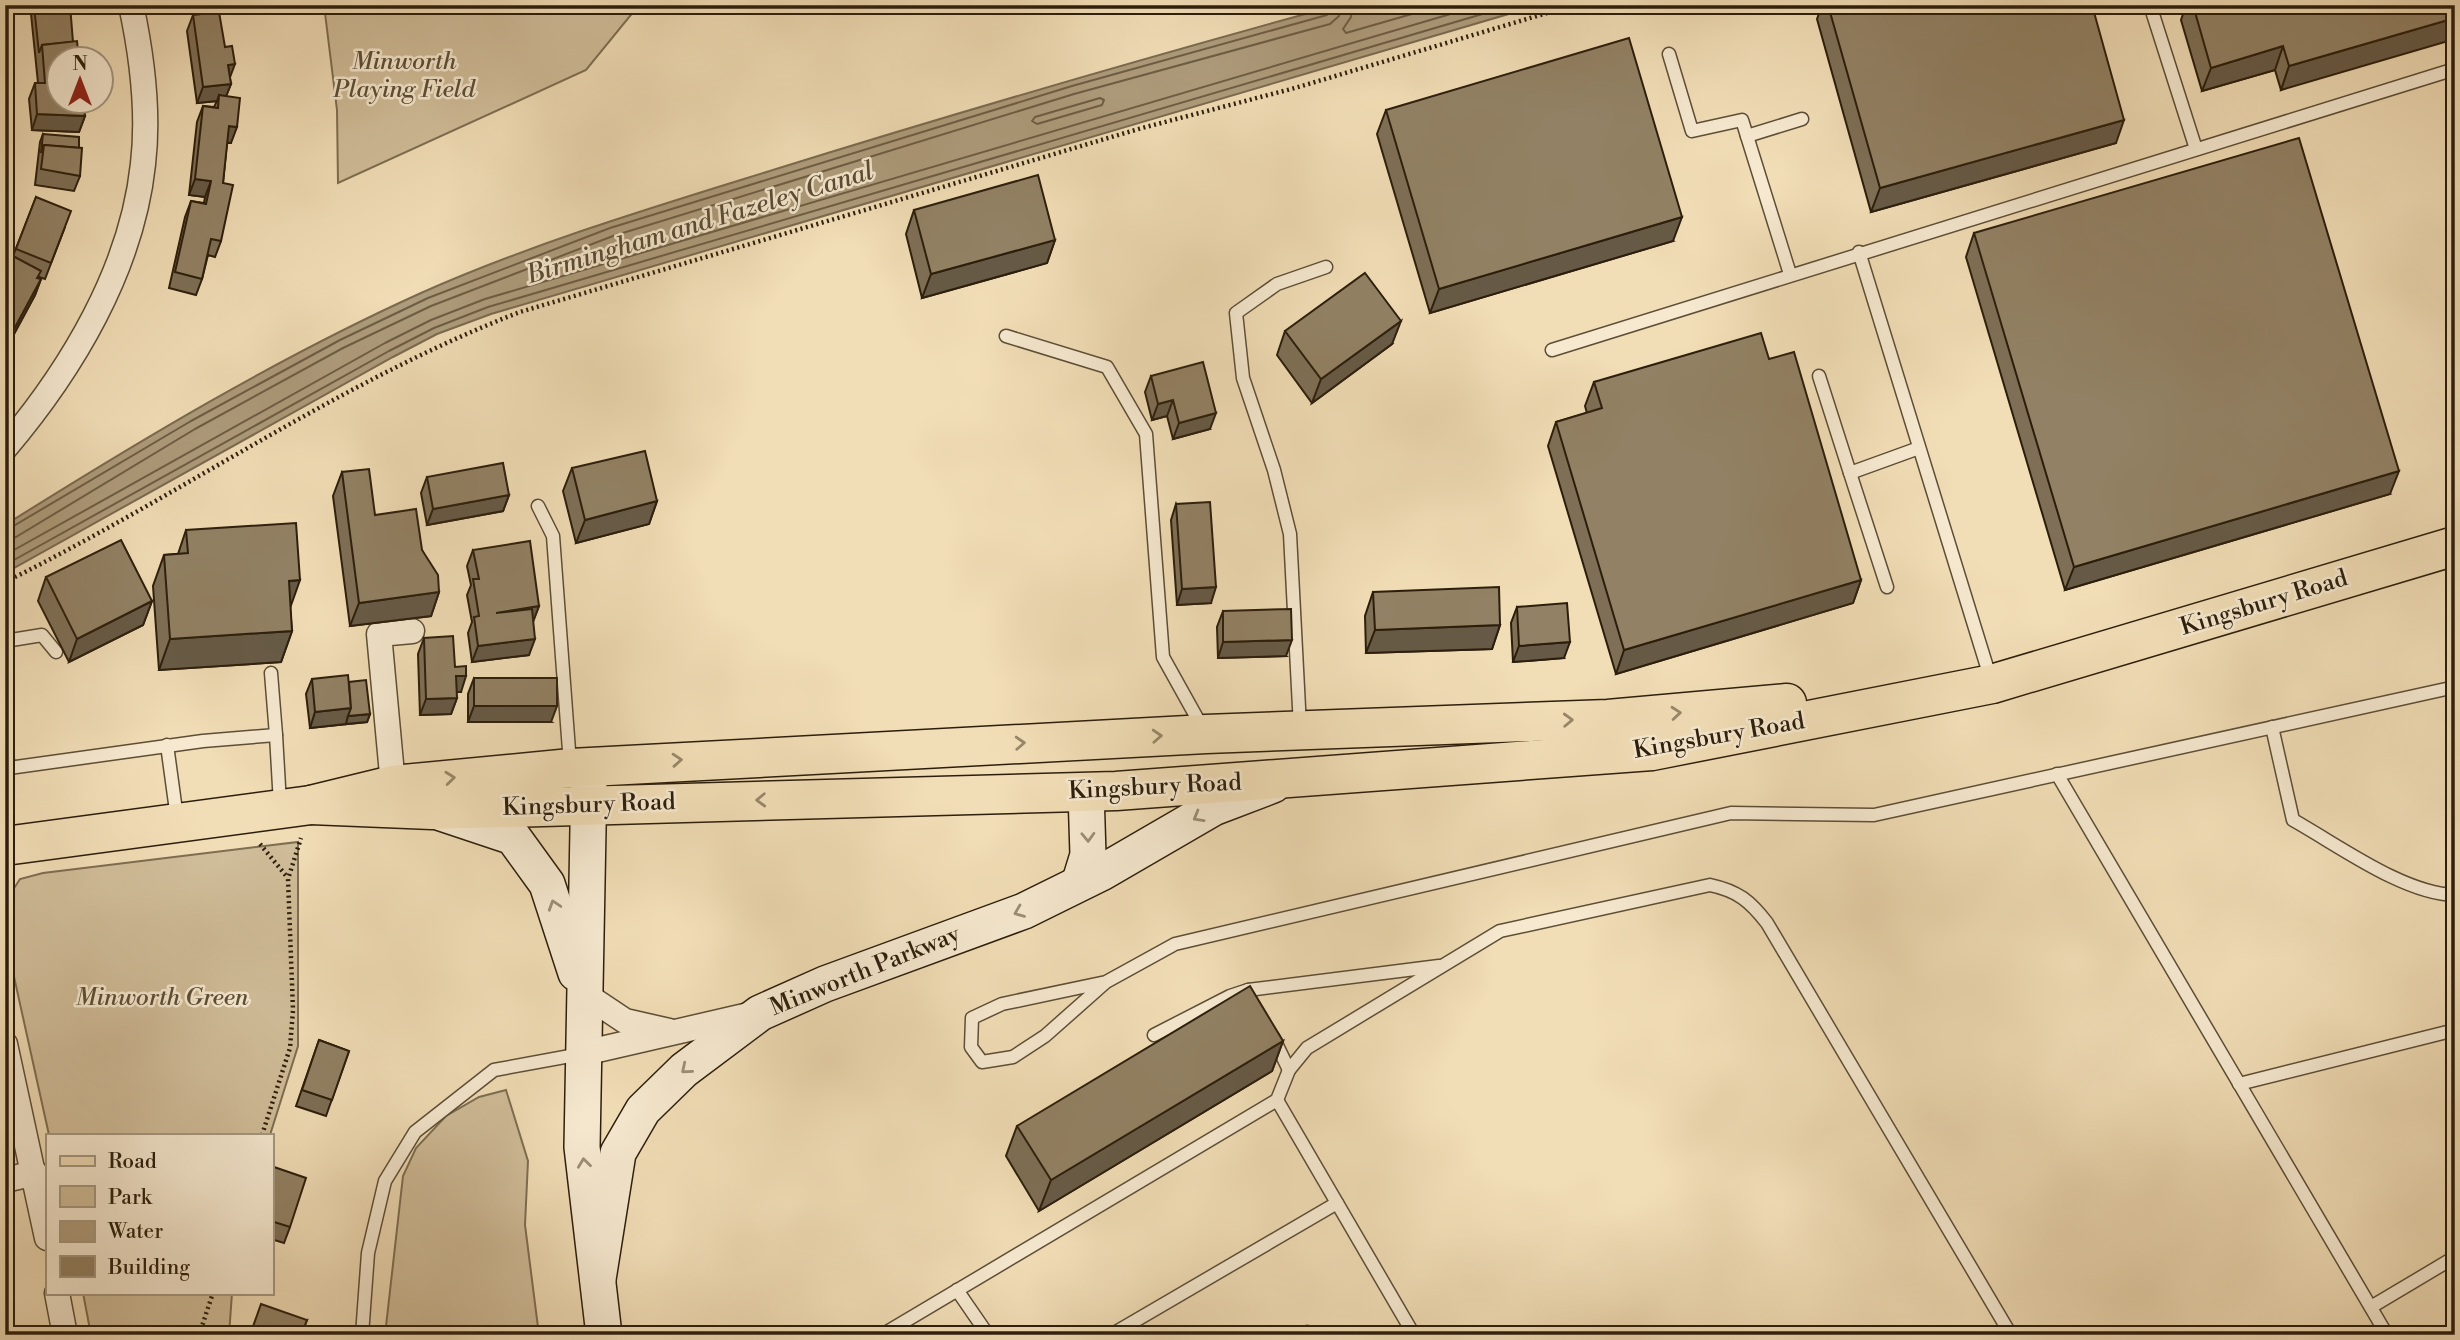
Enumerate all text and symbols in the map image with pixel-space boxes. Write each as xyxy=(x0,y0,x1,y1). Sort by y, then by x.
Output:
north arrow xyxy=(46,46,116,116)
park label: Minworth Playing Field xyxy=(332,47,476,105)
text: N xyxy=(72,52,88,76)
water label: Birmingham and Fazeley Canal xyxy=(522,155,878,291)
street label: Kingsbury Road xyxy=(2177,563,2352,643)
street label: Kingsbury Road xyxy=(1631,706,1807,766)
one-way arrow xyxy=(1671,706,1682,721)
one-way arrow xyxy=(1562,713,1573,728)
one-way arrow xyxy=(1151,729,1162,744)
one-way arrow xyxy=(1015,736,1026,751)
one-way arrow xyxy=(671,753,682,768)
street label: Kingsbury Road xyxy=(1068,767,1243,807)
one-way arrow xyxy=(444,771,456,786)
street label: Kingsbury Road xyxy=(502,787,677,823)
one-way arrow xyxy=(755,793,766,808)
one-way arrow xyxy=(1192,809,1205,822)
one-way arrow xyxy=(1080,832,1095,843)
one-way arrow xyxy=(547,899,562,911)
one-way arrow xyxy=(1014,904,1026,918)
street label: Minworth Parkway xyxy=(766,919,965,1023)
park label: Minworth Green xyxy=(76,983,249,1013)
one-way arrow xyxy=(682,1061,695,1073)
legend xyxy=(46,1134,273,1294)
text: Road xyxy=(108,1149,157,1175)
one-way arrow xyxy=(577,1157,592,1169)
text: Park xyxy=(108,1185,153,1211)
text: Water xyxy=(107,1219,163,1245)
text: Building xyxy=(107,1255,190,1281)

